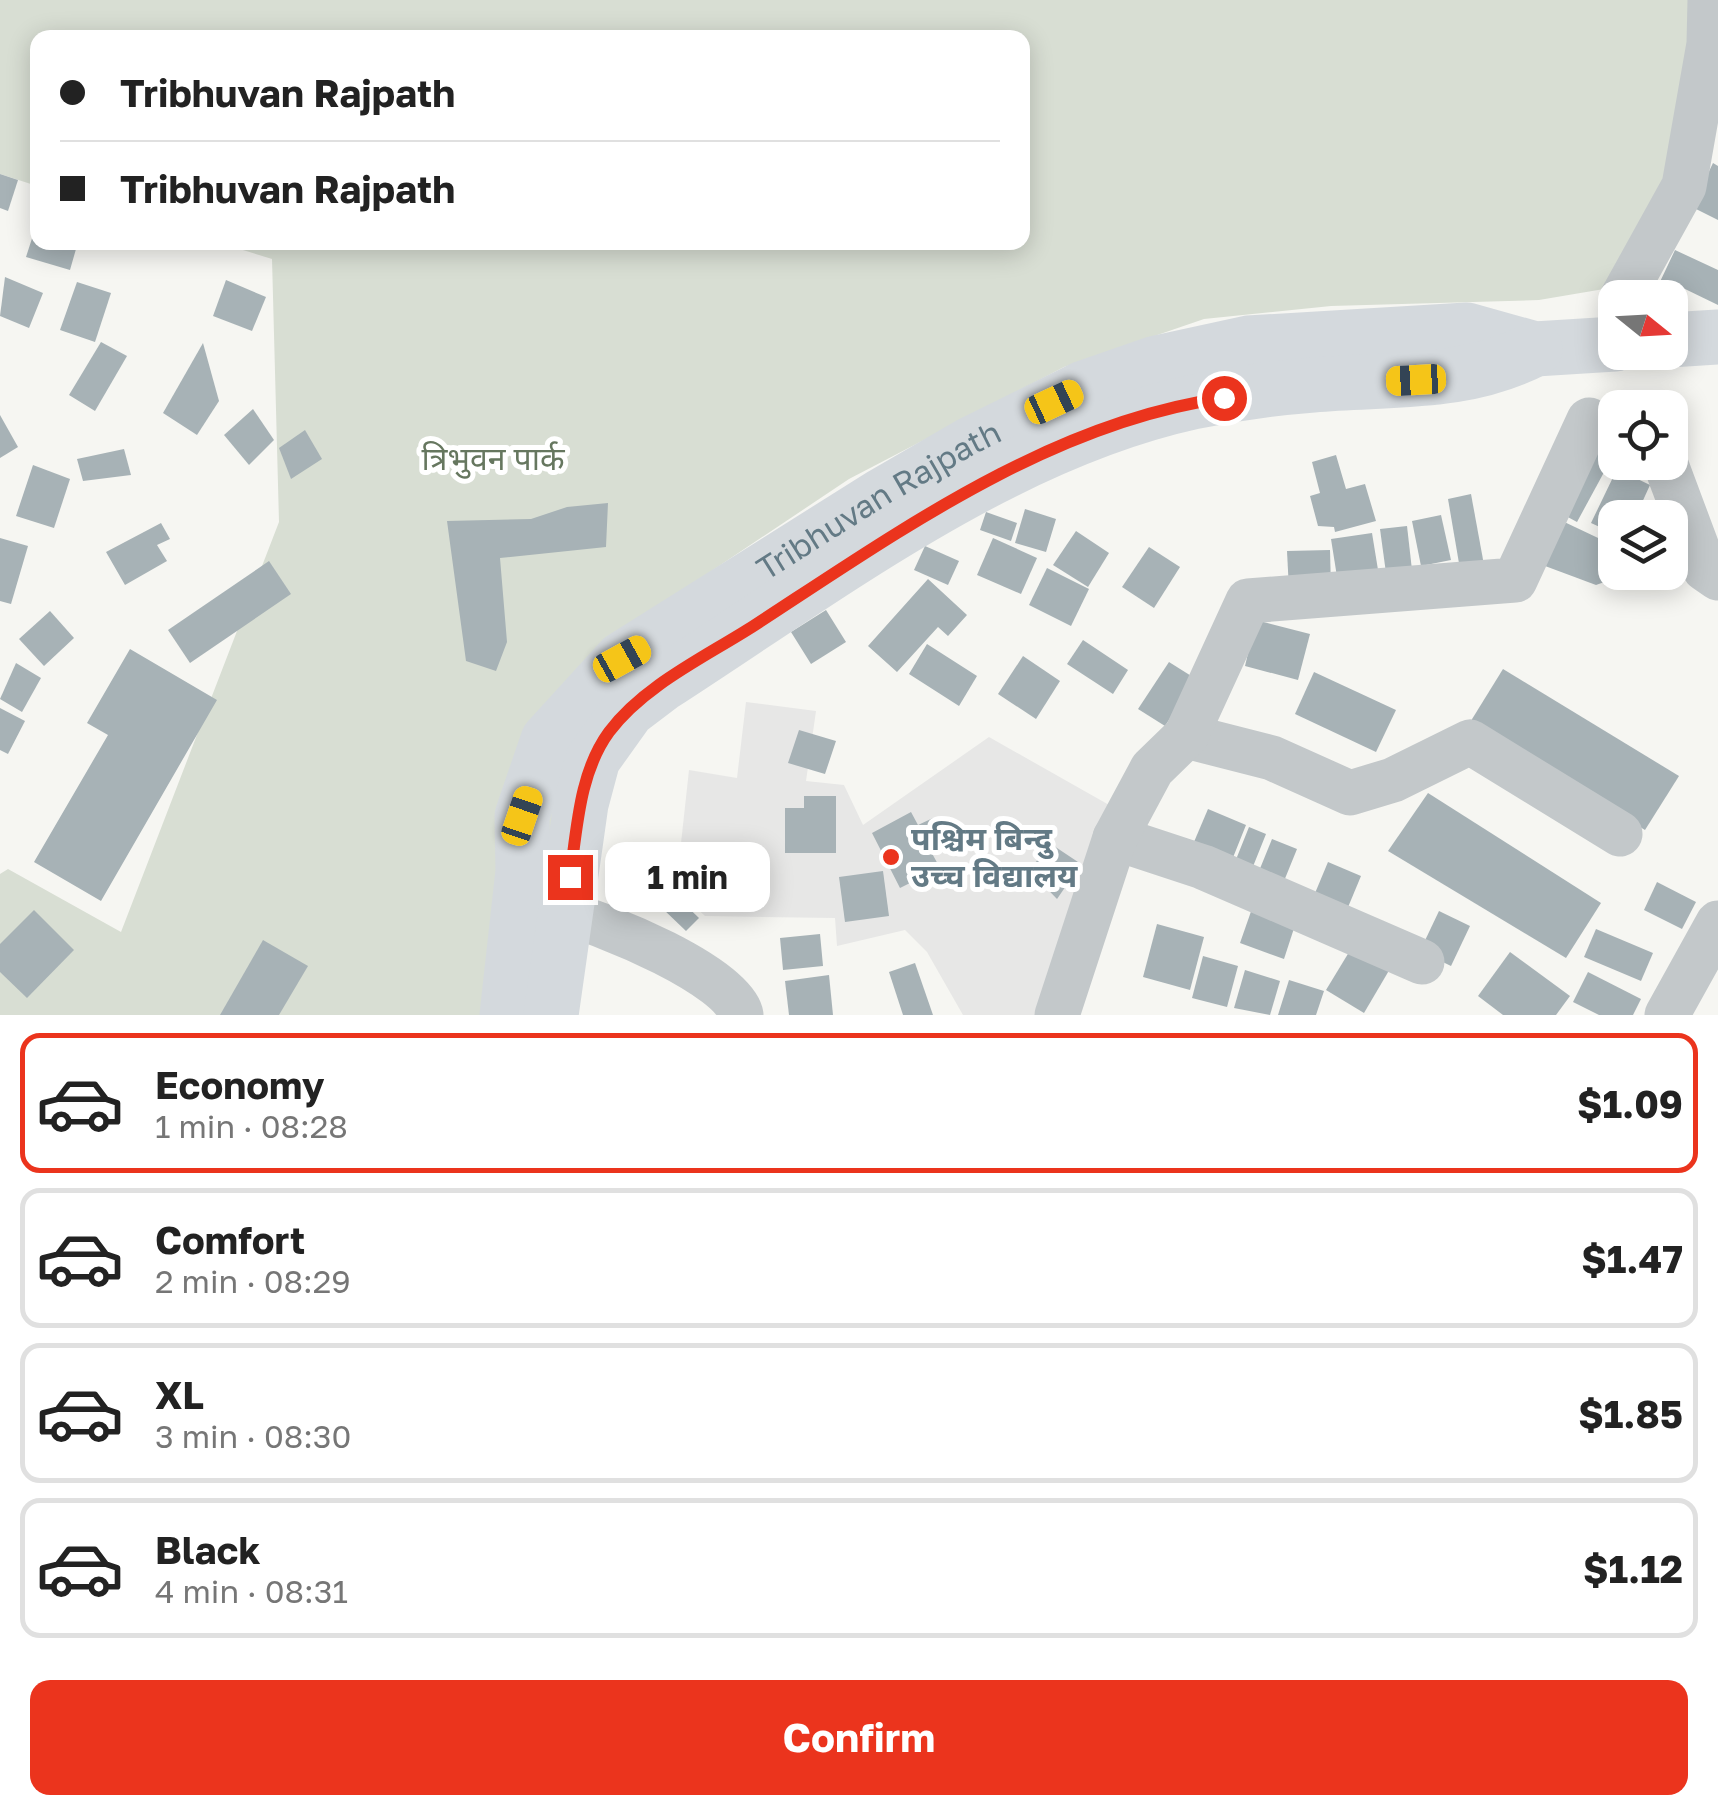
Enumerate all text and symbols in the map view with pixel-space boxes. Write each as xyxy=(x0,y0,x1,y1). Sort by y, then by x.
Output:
text: Tribhuvan Rajpath xyxy=(120,70,455,115)
text: Tribhuvan Rajpath xyxy=(120,166,455,211)
north arrow xyxy=(1598,280,1688,370)
map controls xyxy=(1598,280,1688,590)
car xyxy=(1385,363,1447,397)
car xyxy=(1020,376,1088,428)
route start xyxy=(1202,376,1247,421)
button: locate xyxy=(1598,390,1688,480)
street label: Tribhuvan Rajpath xyxy=(750,412,1007,587)
park label: त्रिभुवन पार्क xyxy=(421,439,566,479)
button: layers xyxy=(1598,500,1688,590)
car xyxy=(588,631,656,687)
car xyxy=(498,783,546,849)
place label: पश्चिम बिन्दु उच्च विद्यालय xyxy=(911,819,1078,894)
callout: 1 min xyxy=(605,842,770,912)
marker: पश्चिम बिन्दु उच्च विद्यालय xyxy=(880,846,902,868)
route end xyxy=(548,855,593,900)
text: 1 min xyxy=(647,858,728,896)
icon: car xyxy=(35,1058,125,1148)
text: Economy xyxy=(155,1062,324,1107)
text: $1.09 xyxy=(1577,1081,1683,1126)
text: 1 min · 08:28 xyxy=(155,1107,348,1145)
icon: car xyxy=(35,1213,125,1303)
text: Comfort xyxy=(155,1217,305,1262)
text: $1.47 xyxy=(1581,1236,1683,1281)
text: 2 min · 08:29 xyxy=(155,1262,351,1300)
icon: car xyxy=(35,1368,125,1458)
text: XL xyxy=(155,1372,204,1417)
text: $1.85 xyxy=(1578,1391,1683,1436)
text: 3 min · 08:30 xyxy=(155,1417,351,1455)
icon: car xyxy=(35,1523,125,1613)
text: Black xyxy=(155,1527,260,1572)
text: $1.12 xyxy=(1583,1546,1683,1591)
text: 4 min · 08:31 xyxy=(155,1572,348,1610)
button: Confirm xyxy=(30,1680,1688,1795)

